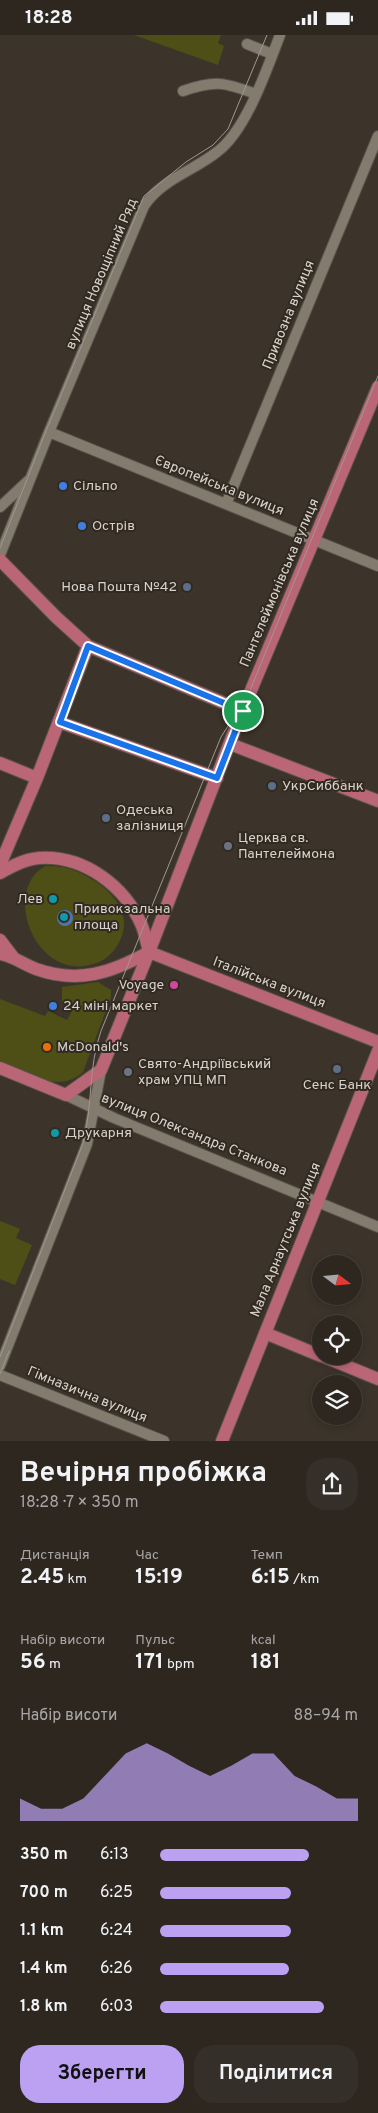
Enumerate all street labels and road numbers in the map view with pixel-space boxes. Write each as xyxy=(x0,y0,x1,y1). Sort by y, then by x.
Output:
street label: вулиця Новощіпний Ряд xyxy=(62,196,142,352)
street label: Привозна вулиця xyxy=(259,258,319,372)
street label: Європейська вулиця xyxy=(152,452,286,520)
street label: Пантелеймонівська вулиця xyxy=(237,496,323,670)
street label: Італійська вулиця xyxy=(210,954,328,1012)
street label: вулиця Олександра Станкова xyxy=(99,1090,289,1180)
street label: Мала Арнаутська вулиця xyxy=(247,1160,325,1320)
street label: Гімназична вулиця xyxy=(24,1363,150,1427)

